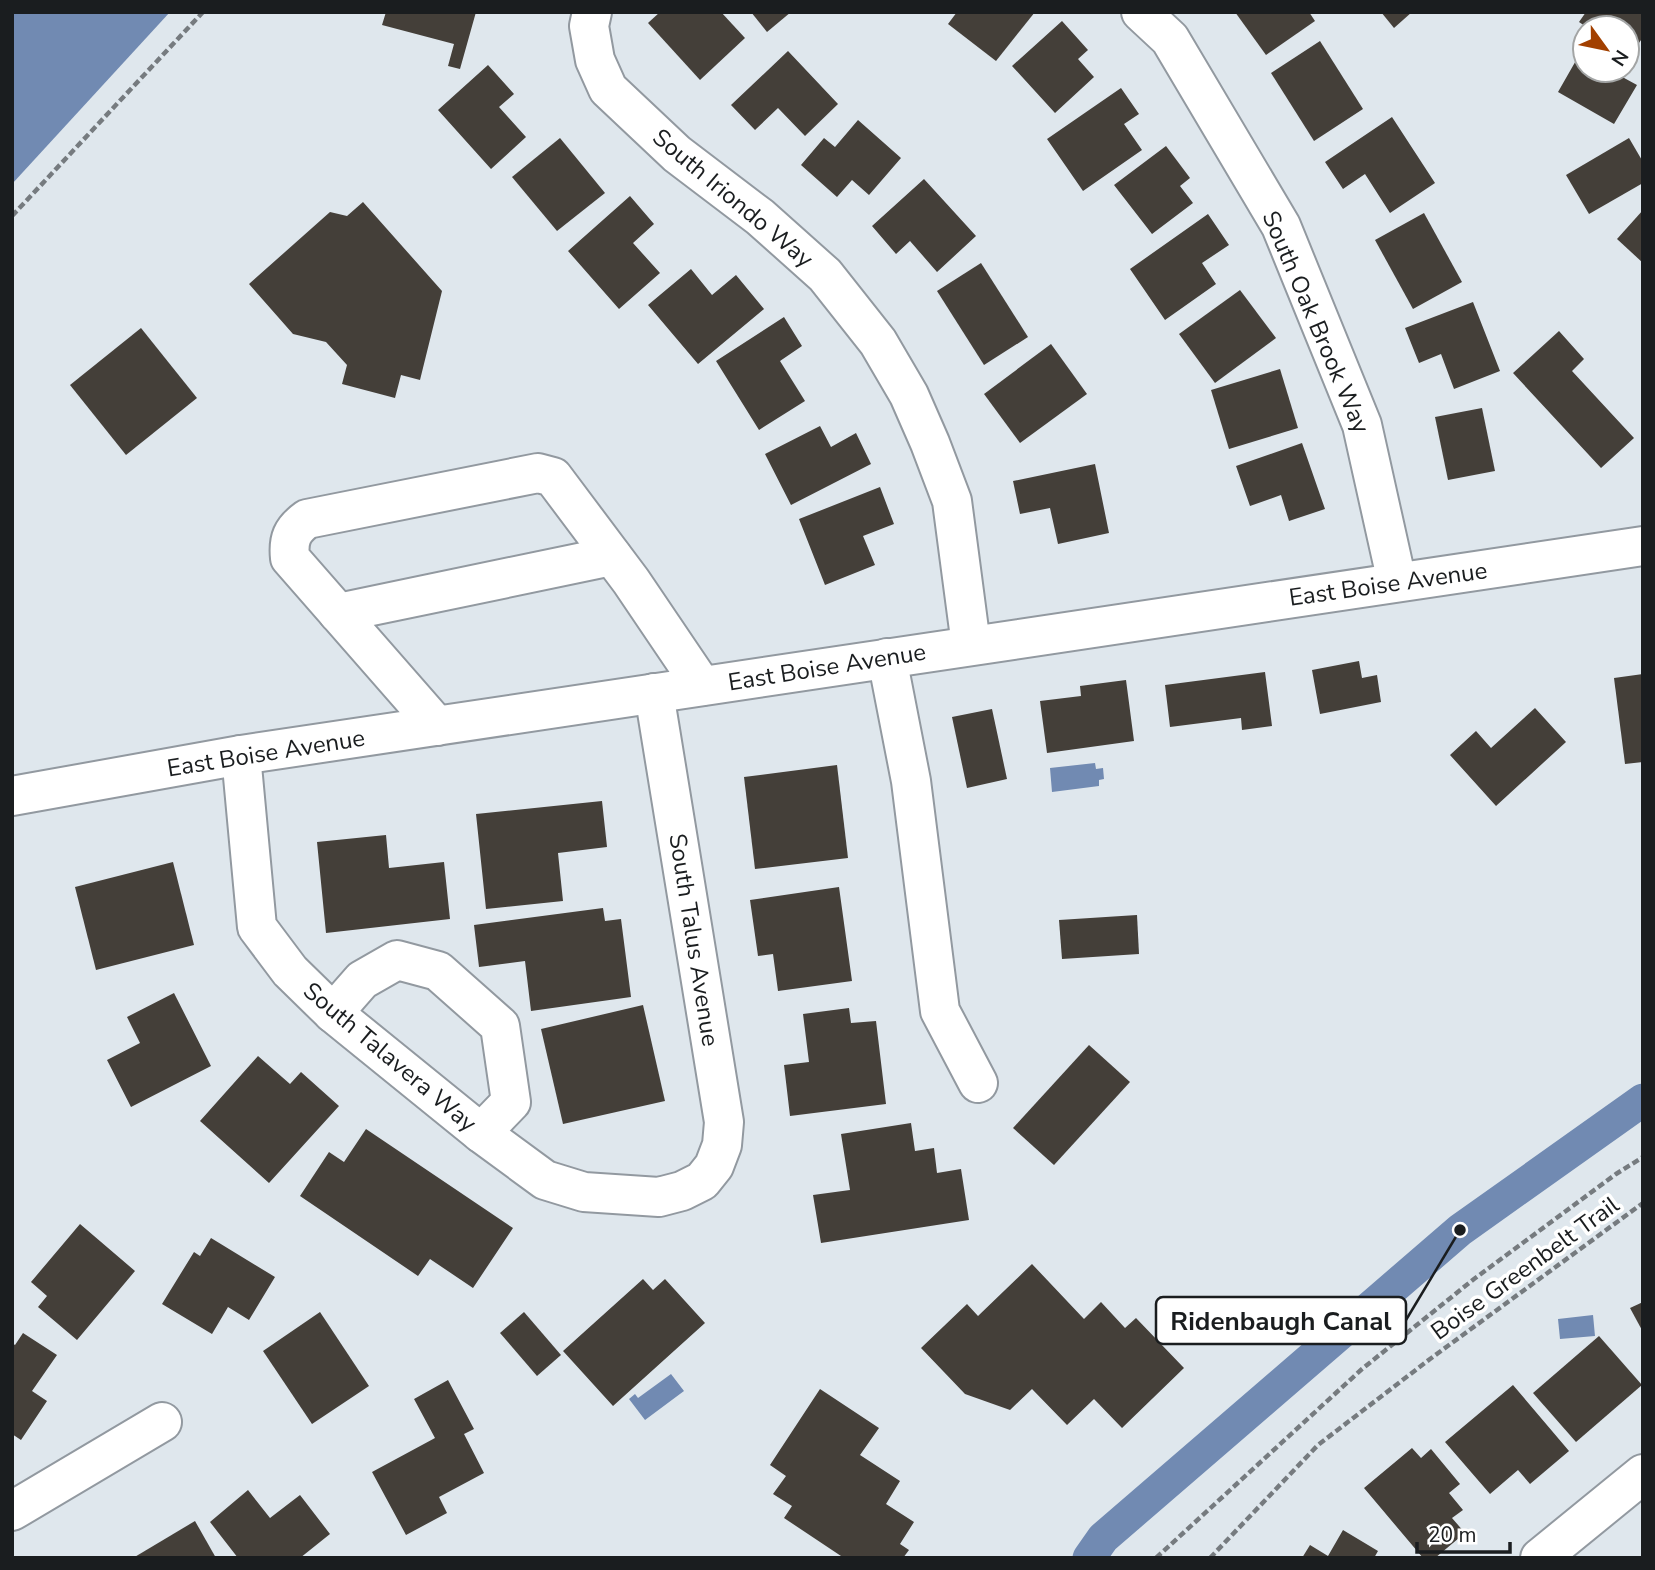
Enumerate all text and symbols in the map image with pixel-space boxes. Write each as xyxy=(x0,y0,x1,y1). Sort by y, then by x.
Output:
north arrow xyxy=(1571,14,1641,84)
text: N xyxy=(1605,45,1634,71)
street label: South Iriondo Way xyxy=(646,121,821,275)
street label: South Oak Brook Way xyxy=(1255,206,1378,439)
street label: East Boise Avenue xyxy=(1287,554,1489,614)
street label: East Boise Avenue xyxy=(726,636,928,698)
street label: East Boise Avenue xyxy=(165,722,367,784)
street label: South Talus Avenue xyxy=(661,831,727,1049)
street label: South Talavera Way xyxy=(297,975,484,1139)
street label: Boise Greenbelt Trail xyxy=(1424,1189,1626,1347)
callout: Ridenbaugh Canal xyxy=(1156,1297,1406,1344)
text: Ridenbaugh Canal xyxy=(1170,1304,1392,1339)
scale bar xyxy=(1417,1510,1510,1554)
text: 20 m xyxy=(1428,1521,1477,1549)

